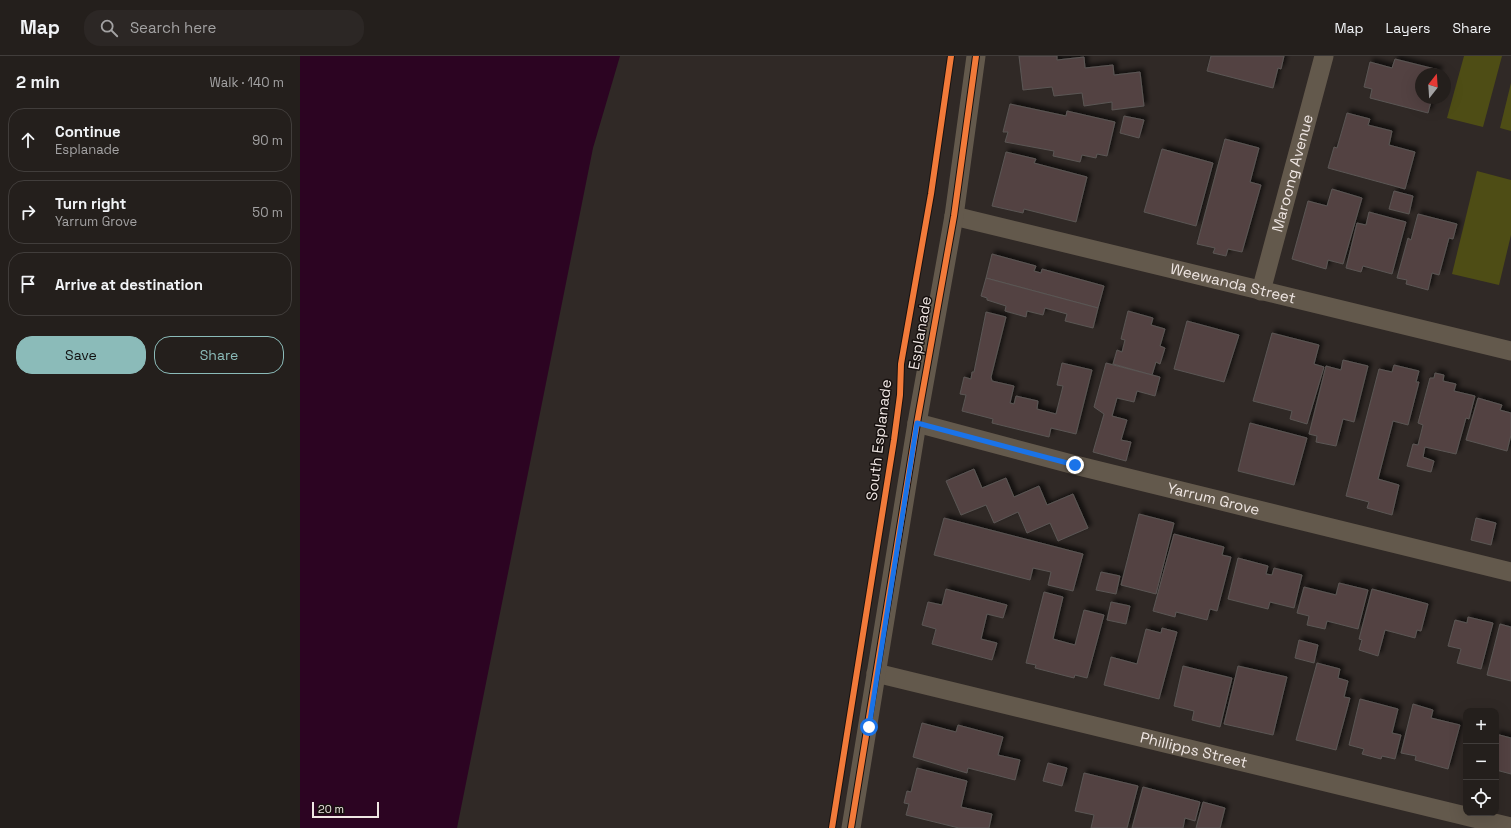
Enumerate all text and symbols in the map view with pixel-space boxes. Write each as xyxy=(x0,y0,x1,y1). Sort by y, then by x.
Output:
search box xyxy=(84,10,364,46)
text: Map xyxy=(20,15,60,40)
icon: search xyxy=(98,17,120,39)
text: Search here xyxy=(130,18,216,37)
text: Map xyxy=(1334,19,1364,37)
text: Layers xyxy=(1386,19,1430,37)
text: Share xyxy=(1452,19,1491,37)
north arrow xyxy=(1415,68,1451,104)
text: 2 min xyxy=(16,71,60,93)
text: Walk · 140 m xyxy=(210,74,284,91)
street label: Maroong Avenue xyxy=(1267,112,1317,234)
text: Continue xyxy=(55,122,121,141)
icon: ahead xyxy=(17,129,39,151)
text: 90 m xyxy=(252,132,283,149)
text: Esplanade xyxy=(55,141,120,158)
text: Turn right xyxy=(55,194,126,213)
icon: right xyxy=(17,201,39,223)
text: 50 m xyxy=(252,204,283,221)
text: Yarrum Grove xyxy=(55,213,137,230)
street label: Weewanda Street xyxy=(1168,259,1298,307)
icon: arrive xyxy=(17,273,39,295)
text: Arrive at destination xyxy=(55,275,203,294)
street label: Esplanade xyxy=(904,294,935,371)
button: Save xyxy=(16,336,146,374)
button: Share xyxy=(154,336,284,374)
street label: South Esplanade xyxy=(862,378,895,502)
route end xyxy=(1066,456,1084,474)
street label: Yarrum Grove xyxy=(1165,478,1262,519)
map controls xyxy=(1463,708,1499,816)
button: + xyxy=(1463,708,1499,744)
route start xyxy=(860,718,878,736)
street label: Phillipps Street xyxy=(1138,727,1250,772)
button: − xyxy=(1463,744,1499,780)
button: locate xyxy=(1463,780,1499,816)
scale bar xyxy=(312,800,379,819)
text: 20 m xyxy=(318,802,344,816)

